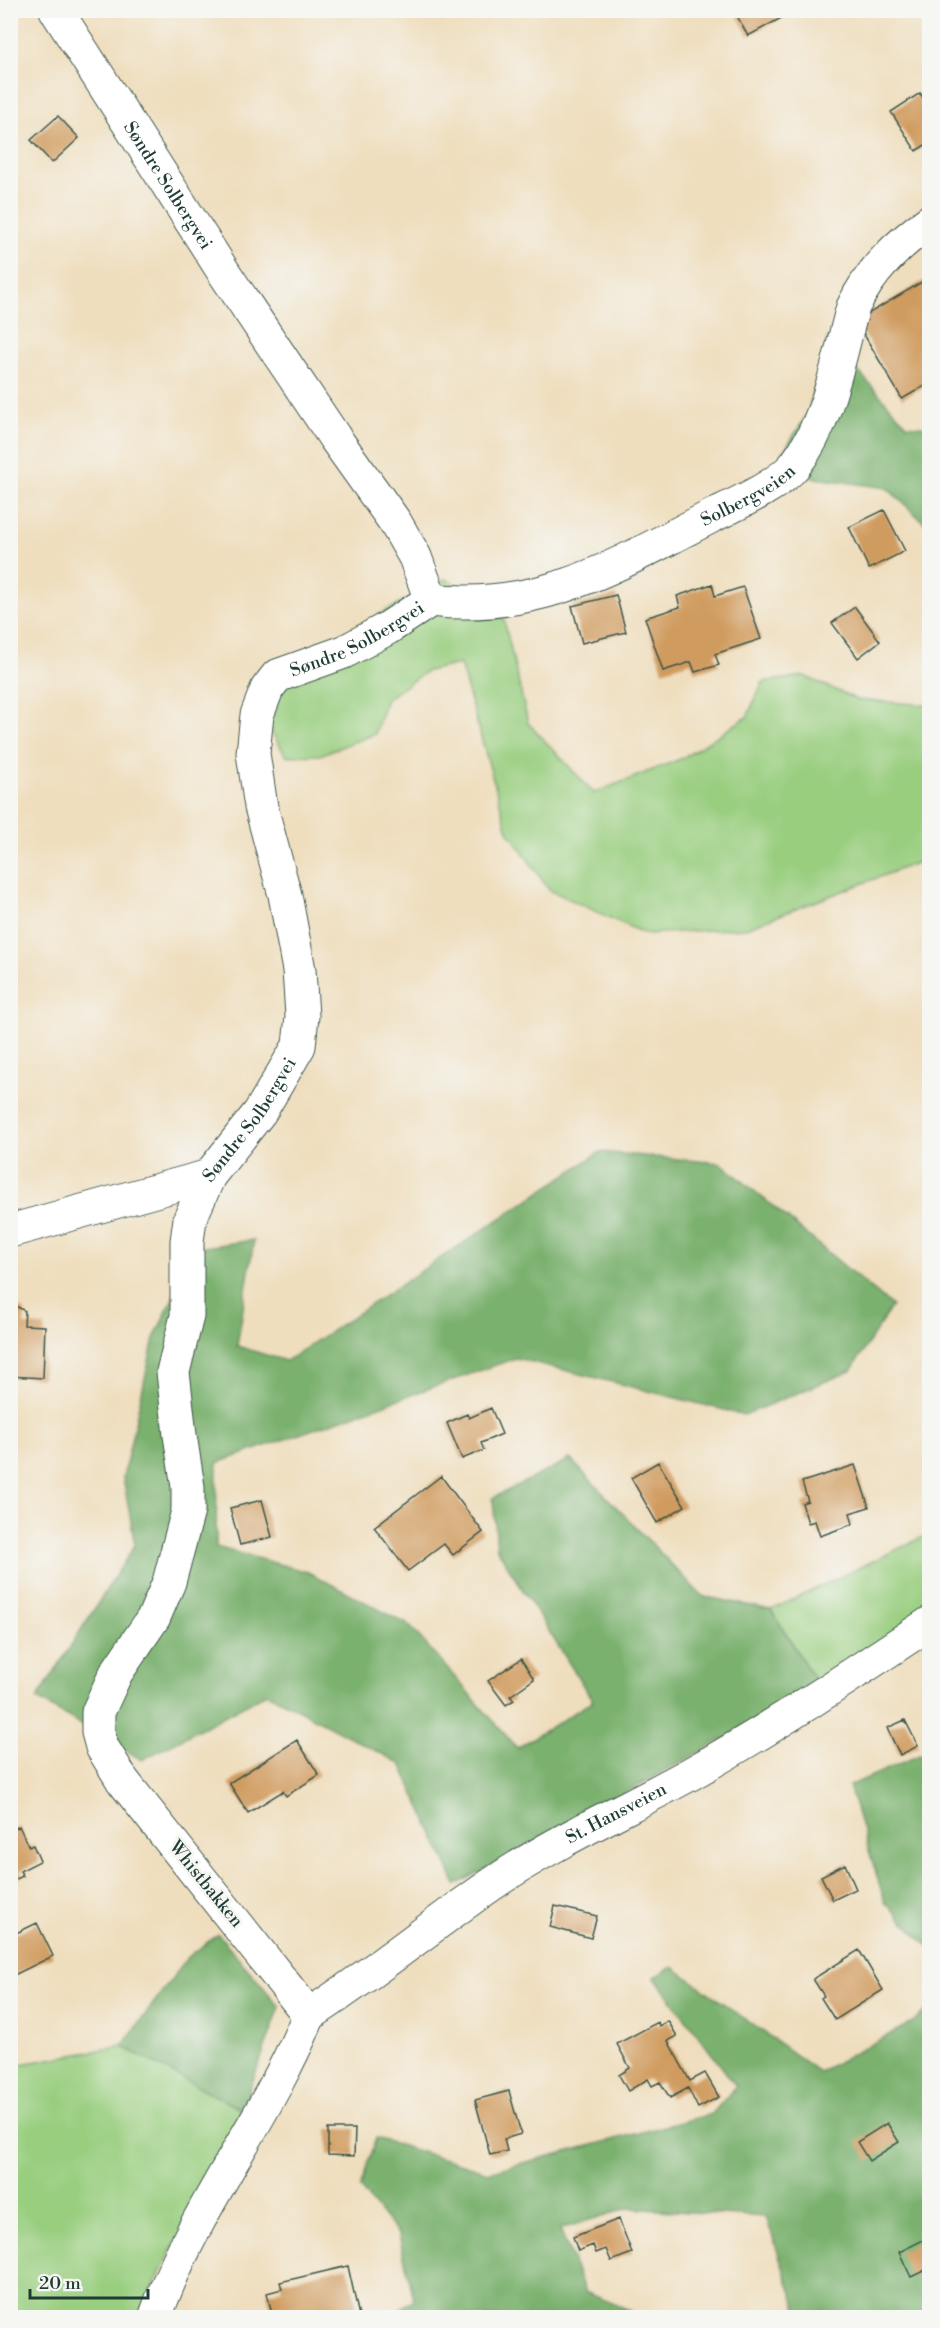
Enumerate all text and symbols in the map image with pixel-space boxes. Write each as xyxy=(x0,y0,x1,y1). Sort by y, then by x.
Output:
street label: Søndre Solbergvei xyxy=(119,117,218,254)
street label: Solbergveien xyxy=(696,459,801,531)
street label: Søndre Solbergvei xyxy=(287,596,428,682)
street label: Søndre Solbergvei xyxy=(197,1053,301,1187)
street label: St. Hansveien xyxy=(562,1777,671,1849)
street label: Whistbakken xyxy=(163,1835,248,1932)
scale bar xyxy=(30,2262,148,2300)
text: 20 m xyxy=(39,2272,81,2295)

